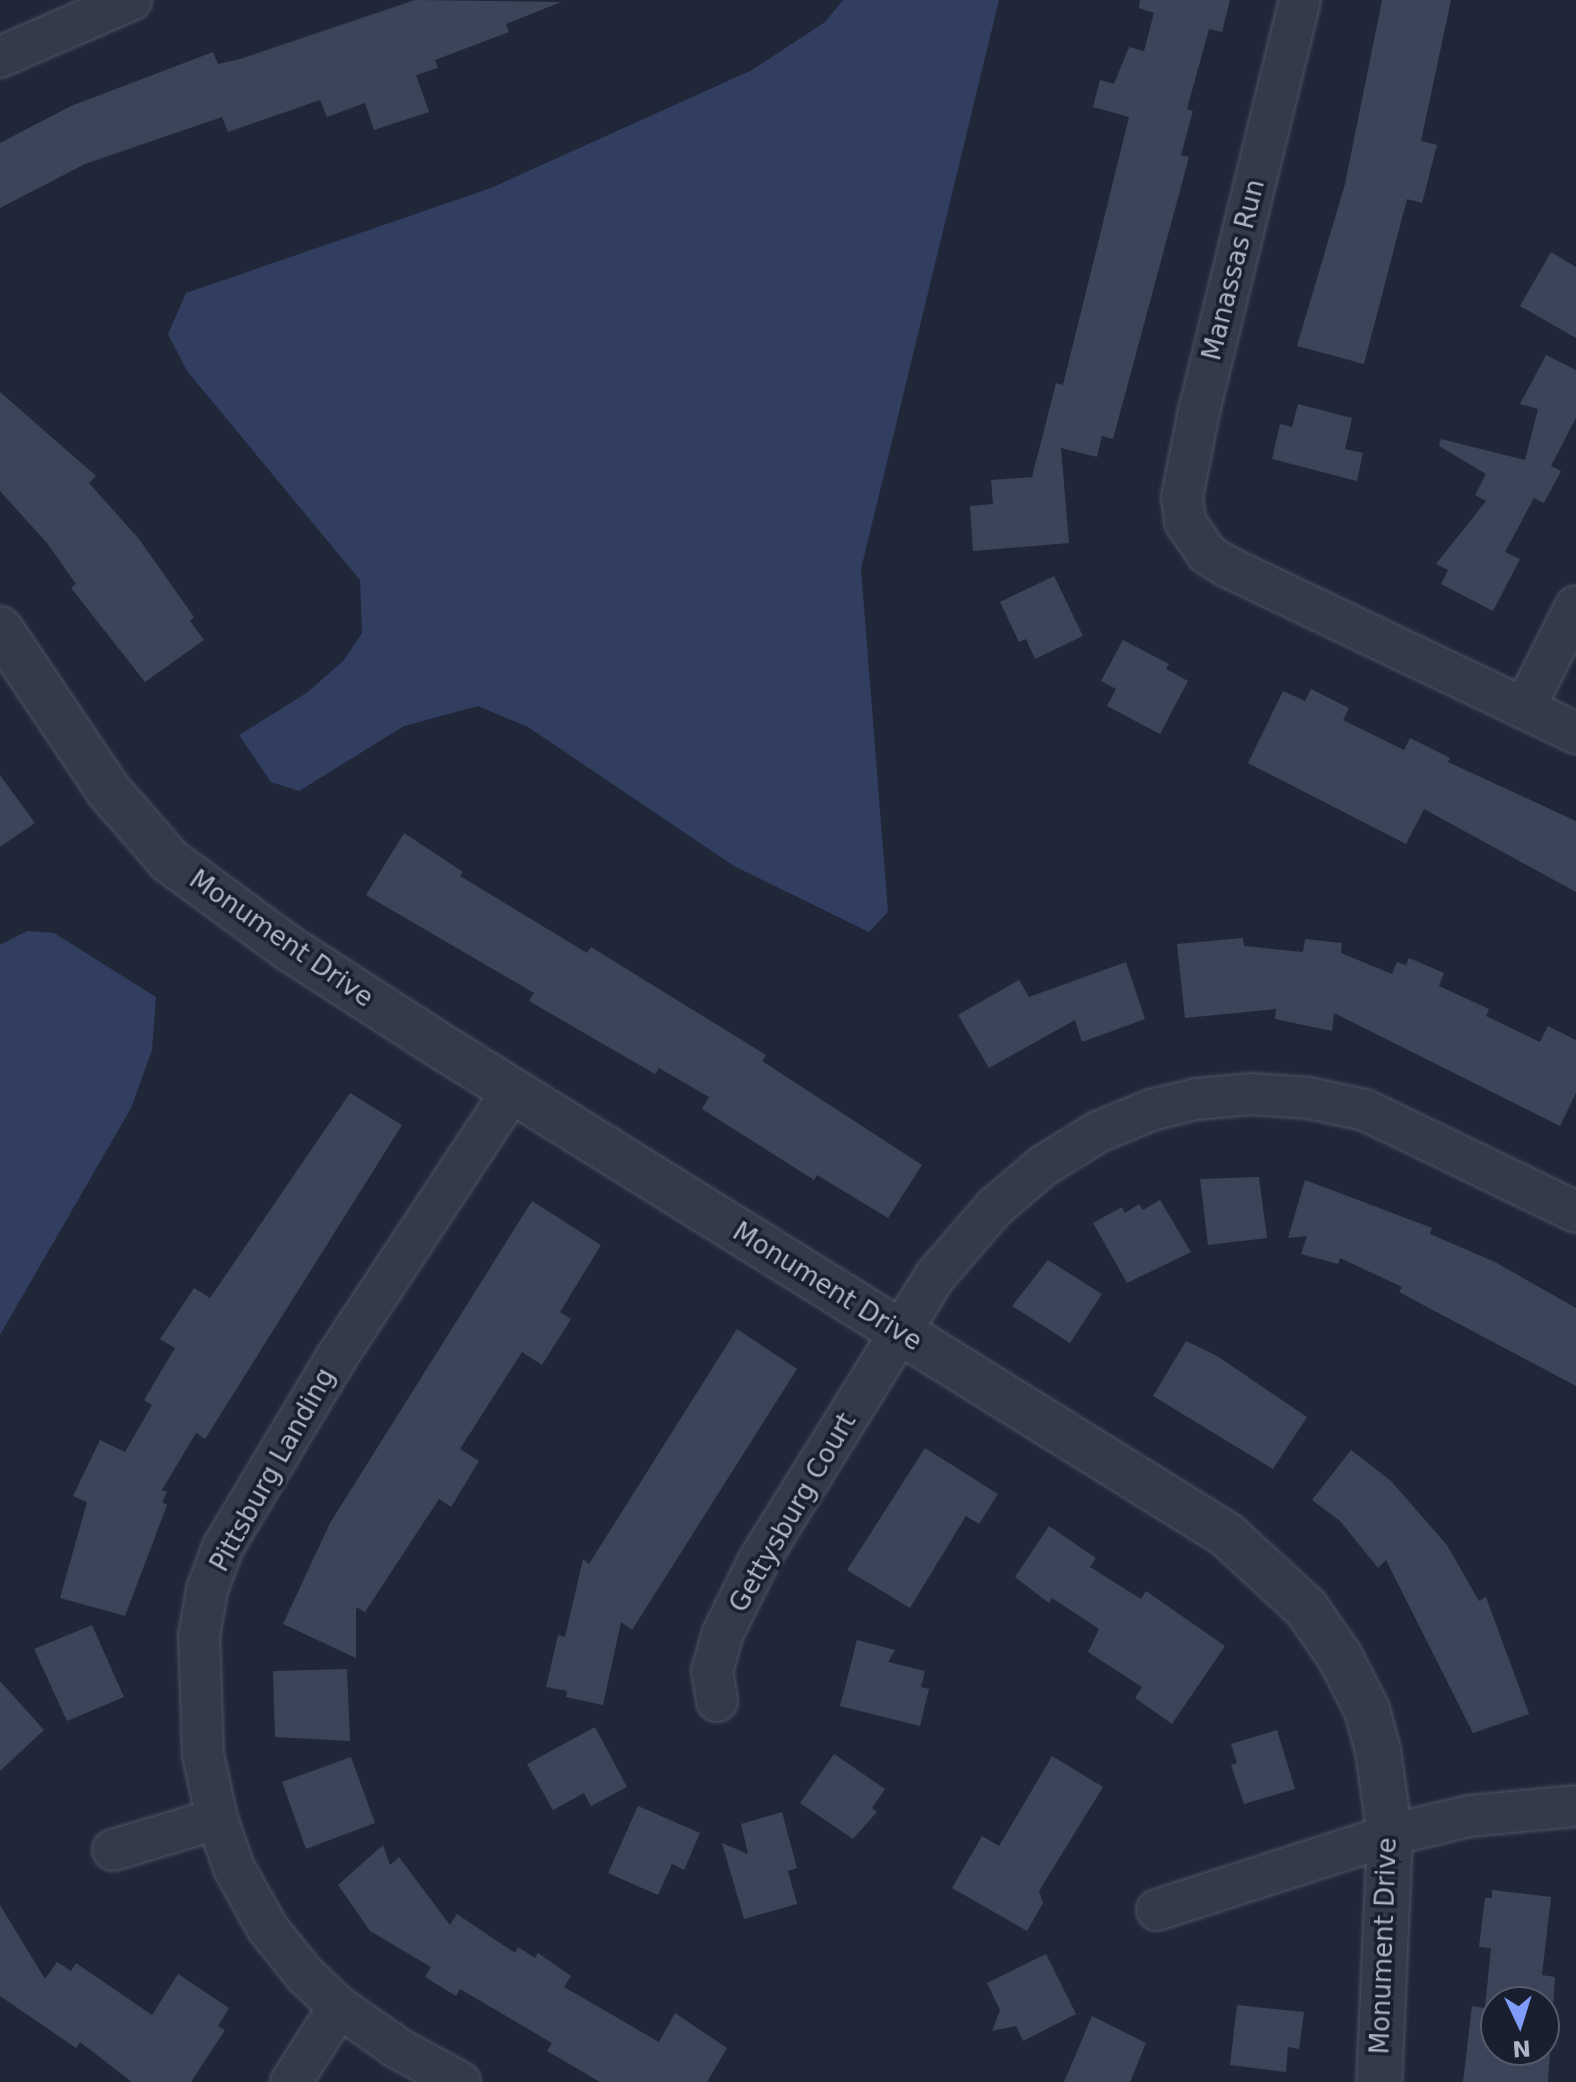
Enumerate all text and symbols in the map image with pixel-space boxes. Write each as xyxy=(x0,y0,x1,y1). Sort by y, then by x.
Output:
street label: Manassas Run xyxy=(1196,176,1272,364)
street label: Monument Drive xyxy=(183,864,379,1014)
street label: Monument Drive xyxy=(727,1216,927,1358)
street label: Pittsburg Landing xyxy=(204,1363,342,1577)
street label: Gettysburg Court xyxy=(723,1408,863,1618)
street label: Monument Drive xyxy=(1365,1837,1403,2055)
north arrow xyxy=(1480,1986,1560,2066)
text: N xyxy=(1512,2035,1532,2062)

